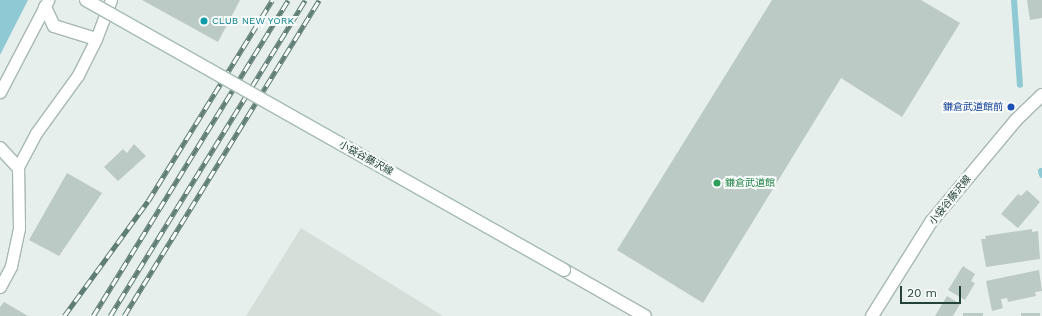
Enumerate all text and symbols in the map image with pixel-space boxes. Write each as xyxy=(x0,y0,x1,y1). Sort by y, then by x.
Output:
place label: CLUB NEW YORK xyxy=(212,15,295,27)
marker: CLUB NEW YORK xyxy=(199,16,209,26)
place label: 鎌倉武道館前 xyxy=(943,101,1003,113)
marker: 鎌倉武道館前 xyxy=(1006,102,1016,112)
street label: 小袋谷藤沢線 xyxy=(337,138,395,178)
street label: 小袋谷藤沢線 xyxy=(926,173,974,227)
place label: 鎌倉武道館 xyxy=(725,177,775,189)
marker: 鎌倉武道館 xyxy=(712,178,722,188)
scale bar xyxy=(902,278,963,304)
text: 20 m xyxy=(907,286,937,300)

